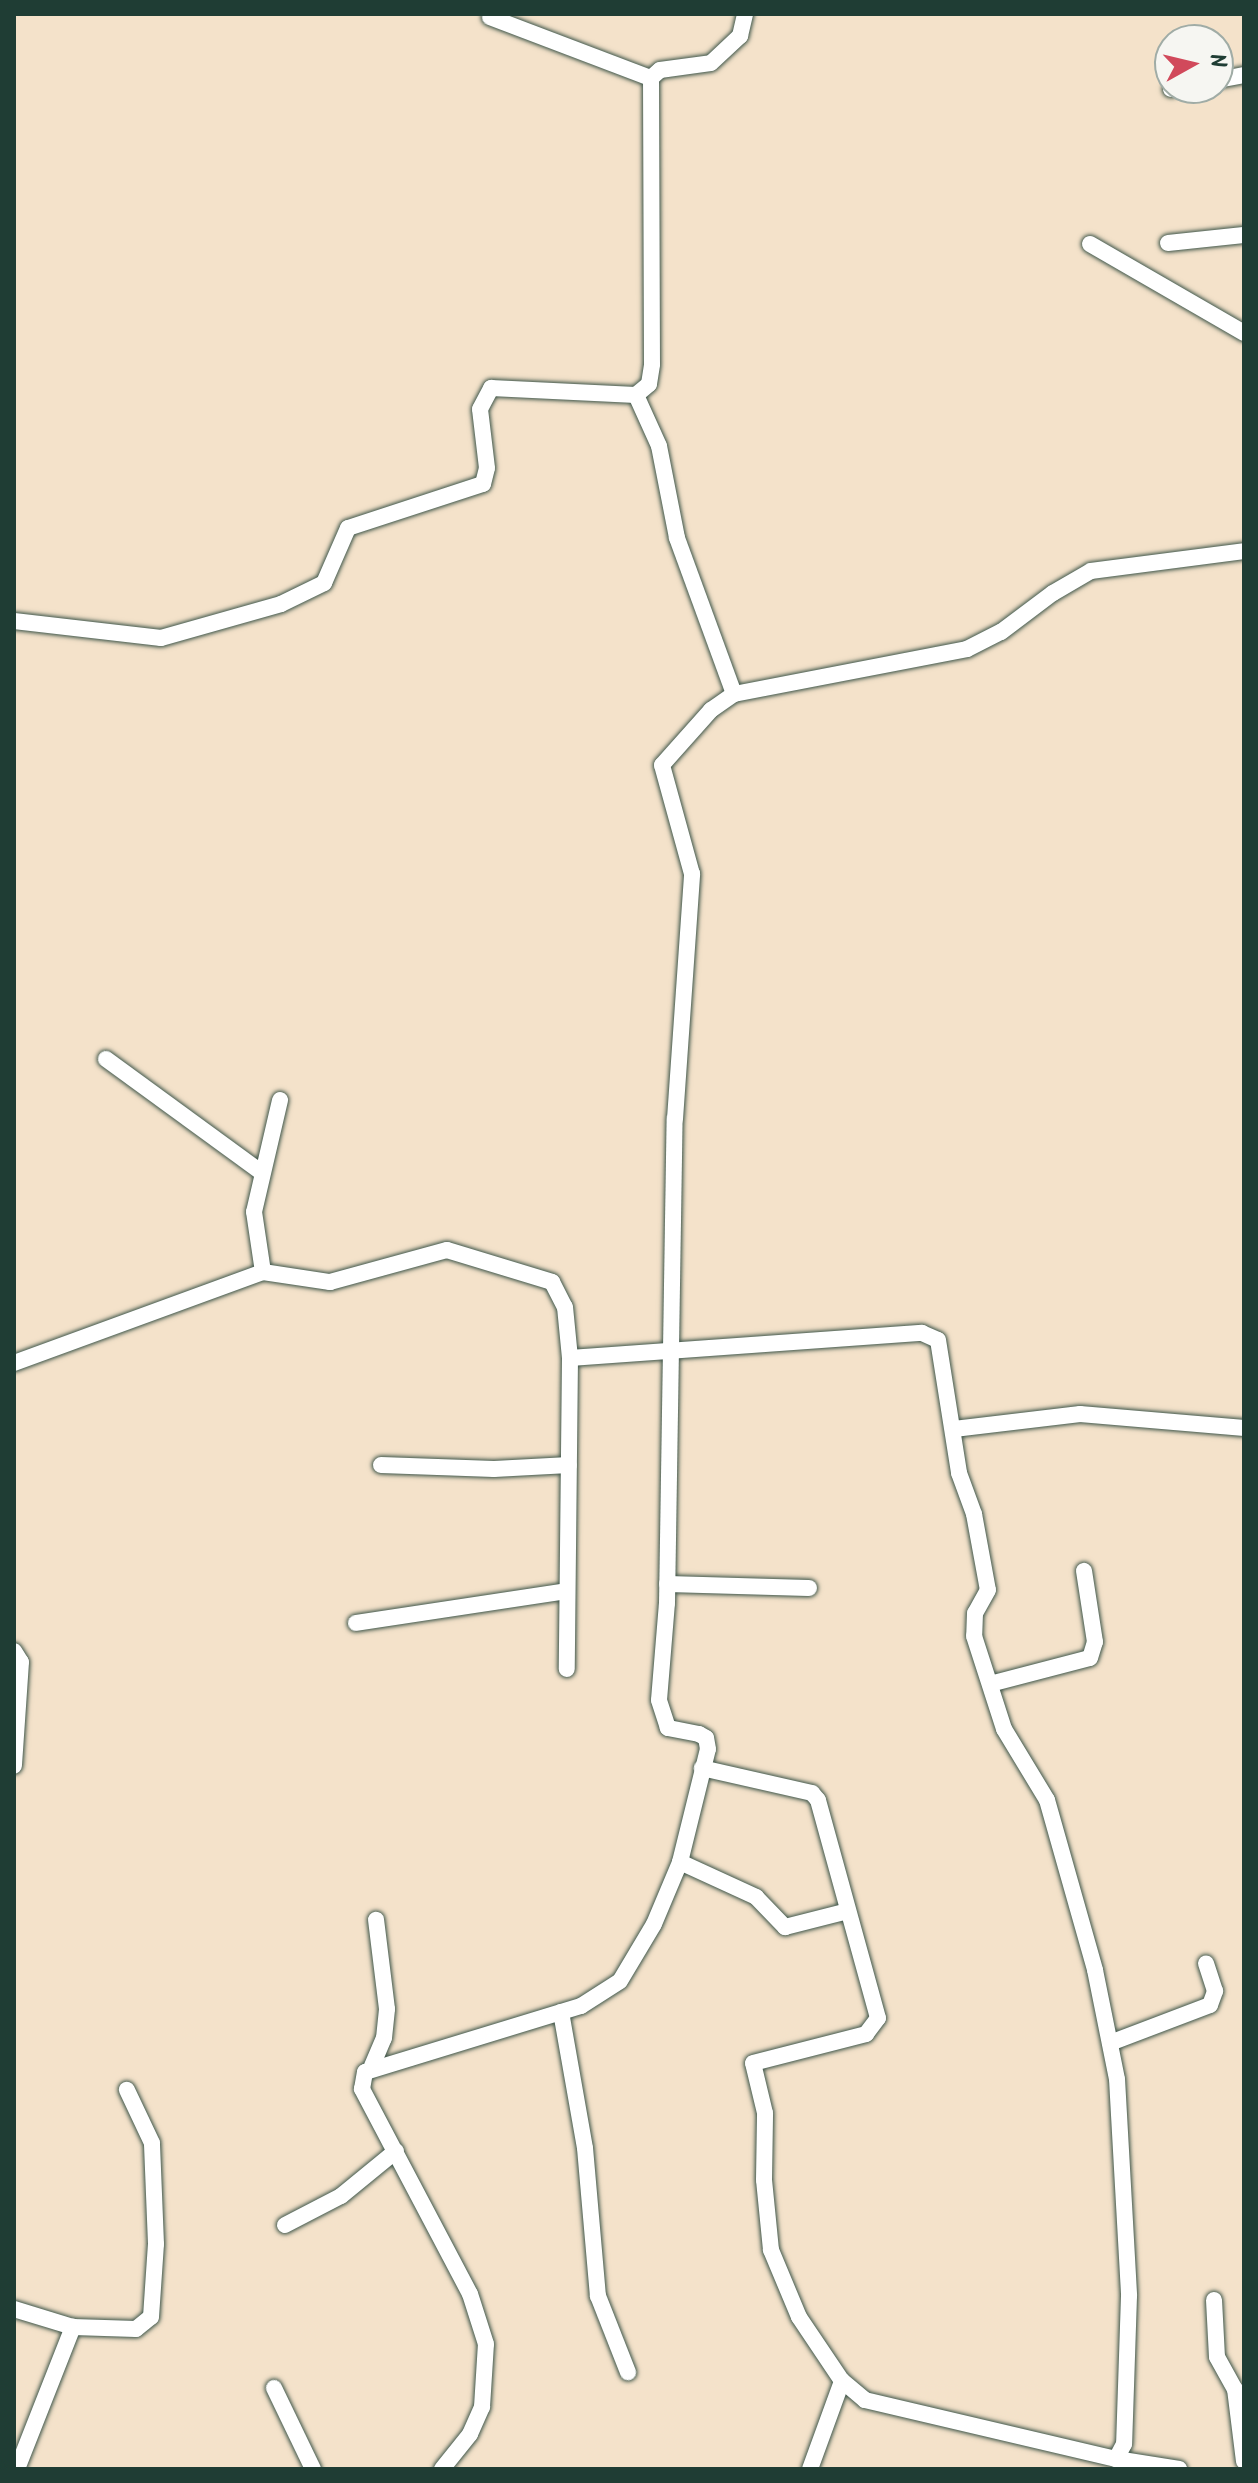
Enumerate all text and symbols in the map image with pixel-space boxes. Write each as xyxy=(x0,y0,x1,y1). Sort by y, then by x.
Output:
north arrow xyxy=(1154,24,1234,104)
text: N xyxy=(1198,52,1235,70)

